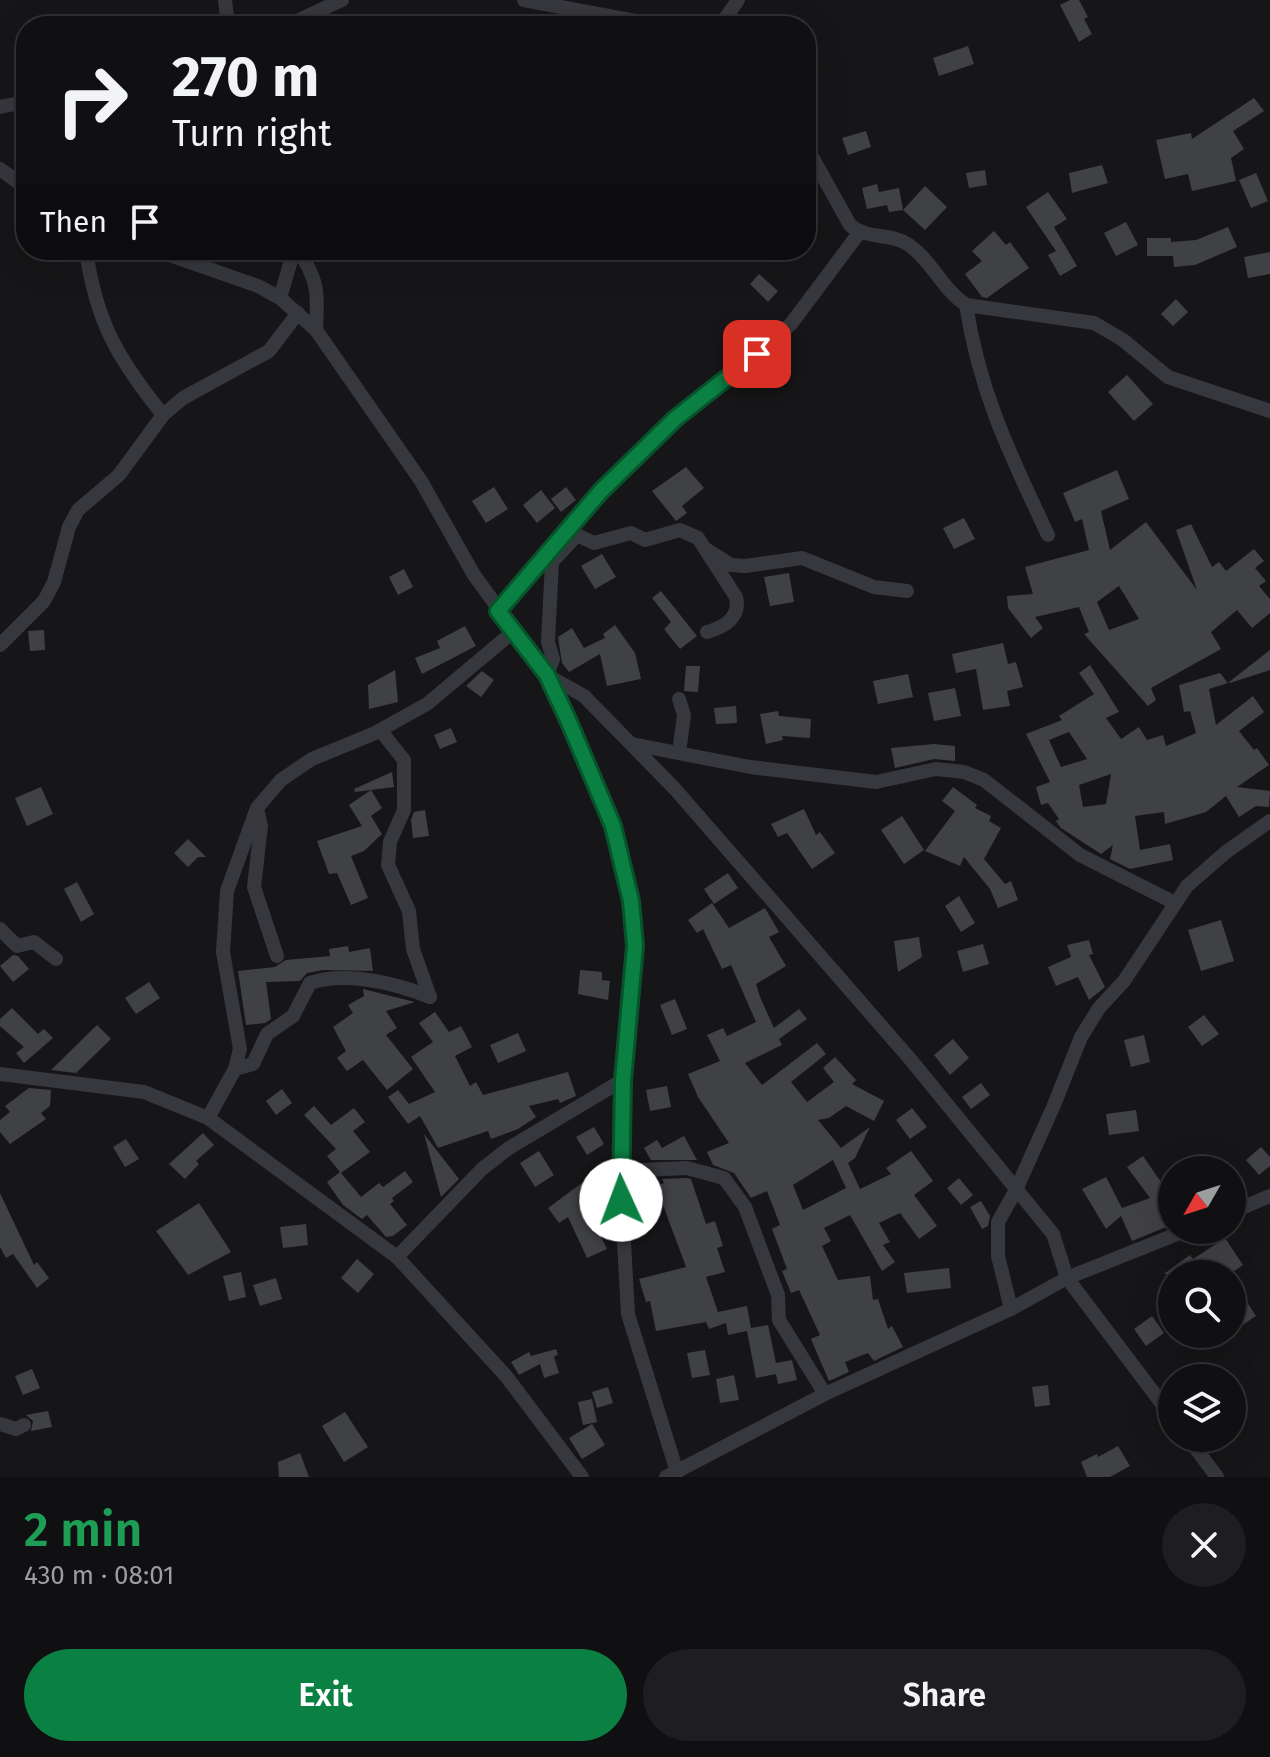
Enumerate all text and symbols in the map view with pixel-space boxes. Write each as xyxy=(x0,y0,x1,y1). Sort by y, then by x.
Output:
text: 270 m xyxy=(172,44,319,111)
icon: right xyxy=(40,48,144,152)
text: Turn right xyxy=(172,112,332,156)
icon: arrive xyxy=(123,200,167,244)
text: Then xyxy=(40,204,107,240)
pin xyxy=(723,320,791,388)
icon: arrive xyxy=(735,332,779,376)
north arrow xyxy=(1158,1156,1246,1244)
map controls xyxy=(1158,1156,1246,1452)
position arrow xyxy=(579,1158,663,1242)
button: search xyxy=(1158,1260,1246,1348)
button: layers xyxy=(1158,1364,1246,1452)
text: 2 min xyxy=(24,1501,142,1559)
button: close xyxy=(1162,1503,1246,1587)
text: 430 m · 08:01 xyxy=(24,1560,174,1591)
button: Exit xyxy=(24,1649,627,1741)
button: Share xyxy=(643,1649,1246,1741)

